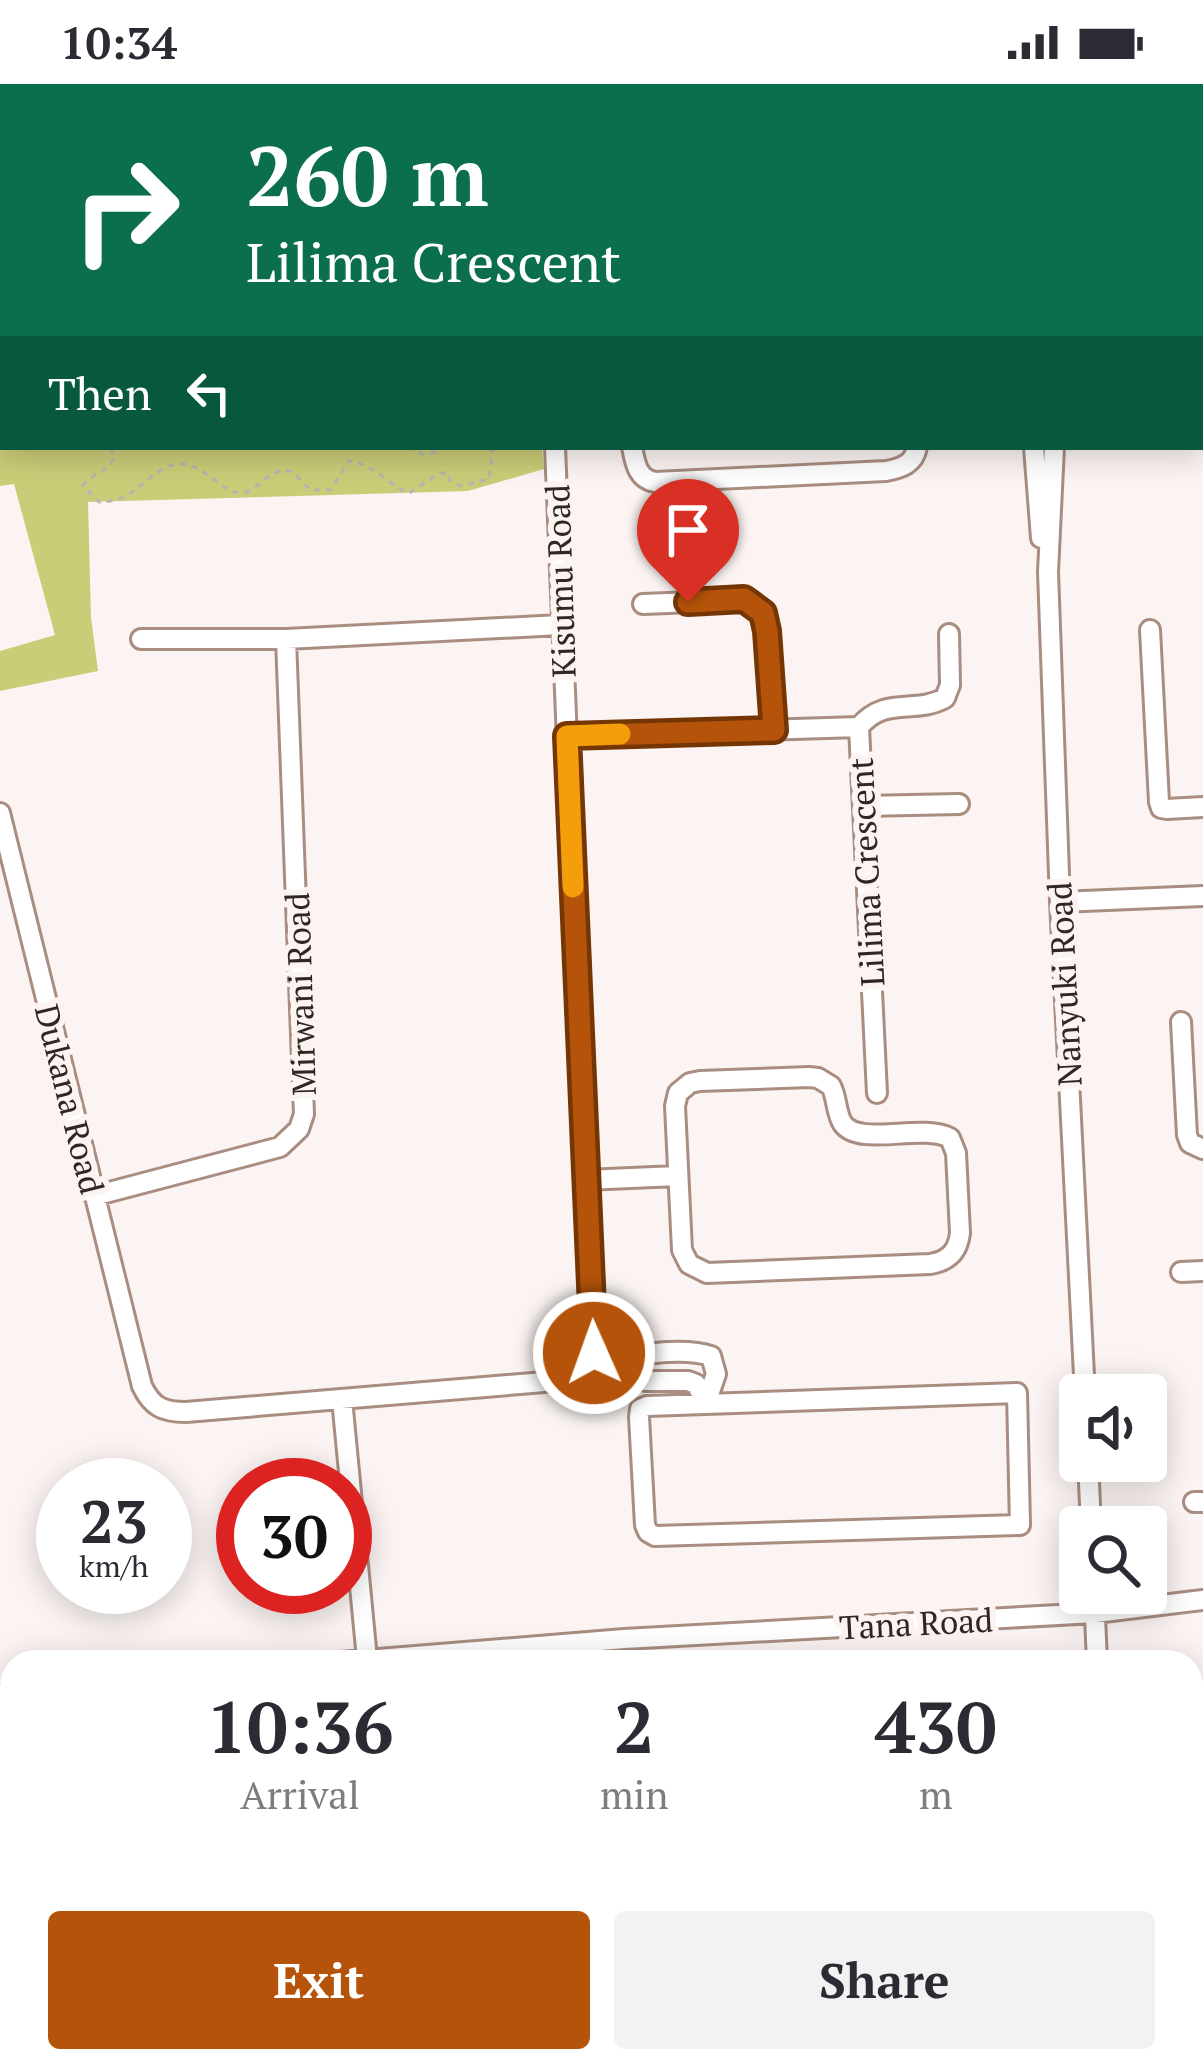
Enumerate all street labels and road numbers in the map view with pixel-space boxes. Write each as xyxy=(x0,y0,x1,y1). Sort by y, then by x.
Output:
street label: Kisumu Road xyxy=(535,484,585,678)
street label: Lilima Crescent xyxy=(839,756,893,988)
street label: Nanyuki Road xyxy=(1037,881,1091,1087)
street label: Mirwani Road xyxy=(275,892,325,1096)
street label: Dukana Road xyxy=(26,1000,114,1198)
street label: Tana Road xyxy=(838,1597,994,1649)

